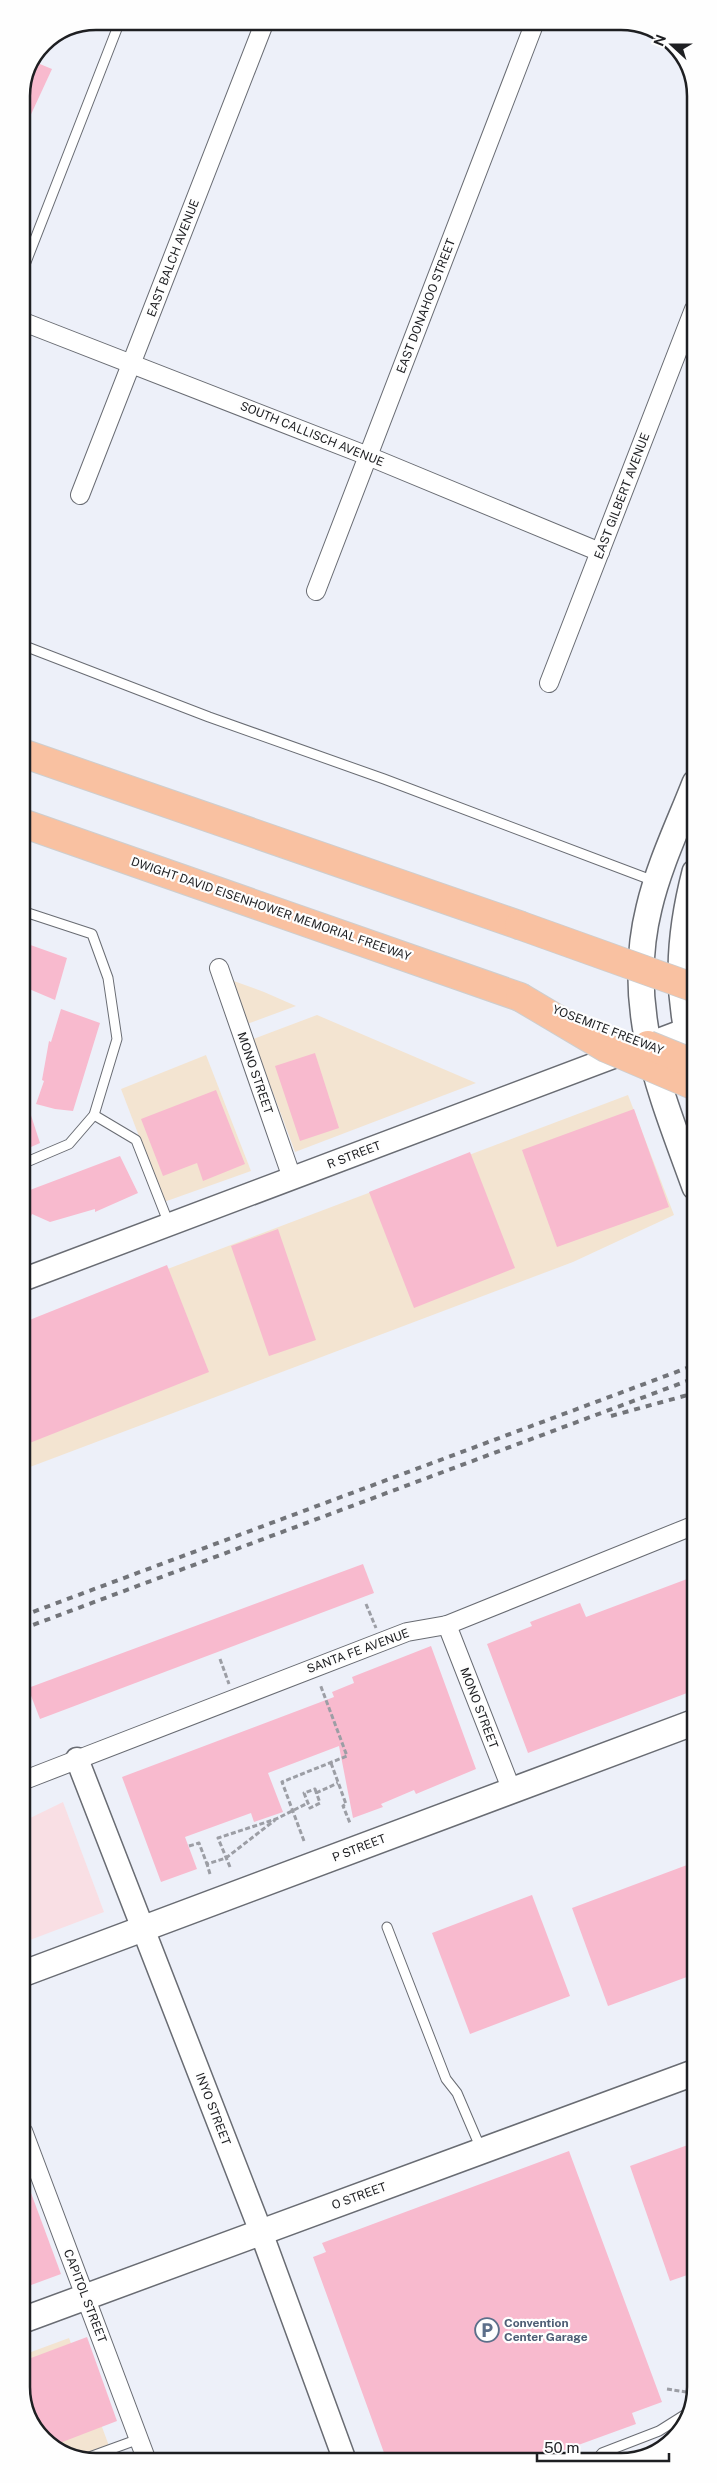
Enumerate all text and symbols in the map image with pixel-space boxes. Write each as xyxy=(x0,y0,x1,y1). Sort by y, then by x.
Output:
north arrow xyxy=(647,20,697,70)
text: N xyxy=(650,32,669,48)
street label: EAST BALCH AVENUE xyxy=(144,197,202,319)
street label: EAST DONAHOO STREET xyxy=(394,237,458,375)
street label: SOUTH CALLISCH AVENUE xyxy=(238,399,386,469)
street label: EAST GILBERT AVENUE xyxy=(591,431,653,561)
street label: DWIGHT DAVID EISENHOWER MEMORIAL FREEWAY xyxy=(129,854,413,964)
street label: YOSEMITE FREEWAY xyxy=(550,1002,666,1058)
street label: MONO STREET xyxy=(234,1030,276,1116)
street label: R STREET xyxy=(325,1138,383,1172)
street label: SANTA FE AVENUE xyxy=(305,1626,411,1676)
street label: MONO STREET xyxy=(457,1666,501,1750)
street label: P STREET xyxy=(330,1831,388,1865)
street label: INYO STREET xyxy=(193,2071,233,2147)
street label: O STREET xyxy=(330,2180,388,2212)
street label: CAPITOL STREET xyxy=(61,2247,109,2345)
place label: Convention Center Garage xyxy=(504,2316,588,2344)
parking icon: Convention Center Garage xyxy=(474,2317,500,2343)
scale bar xyxy=(537,2430,670,2462)
text: 50 m xyxy=(544,2439,579,2456)

